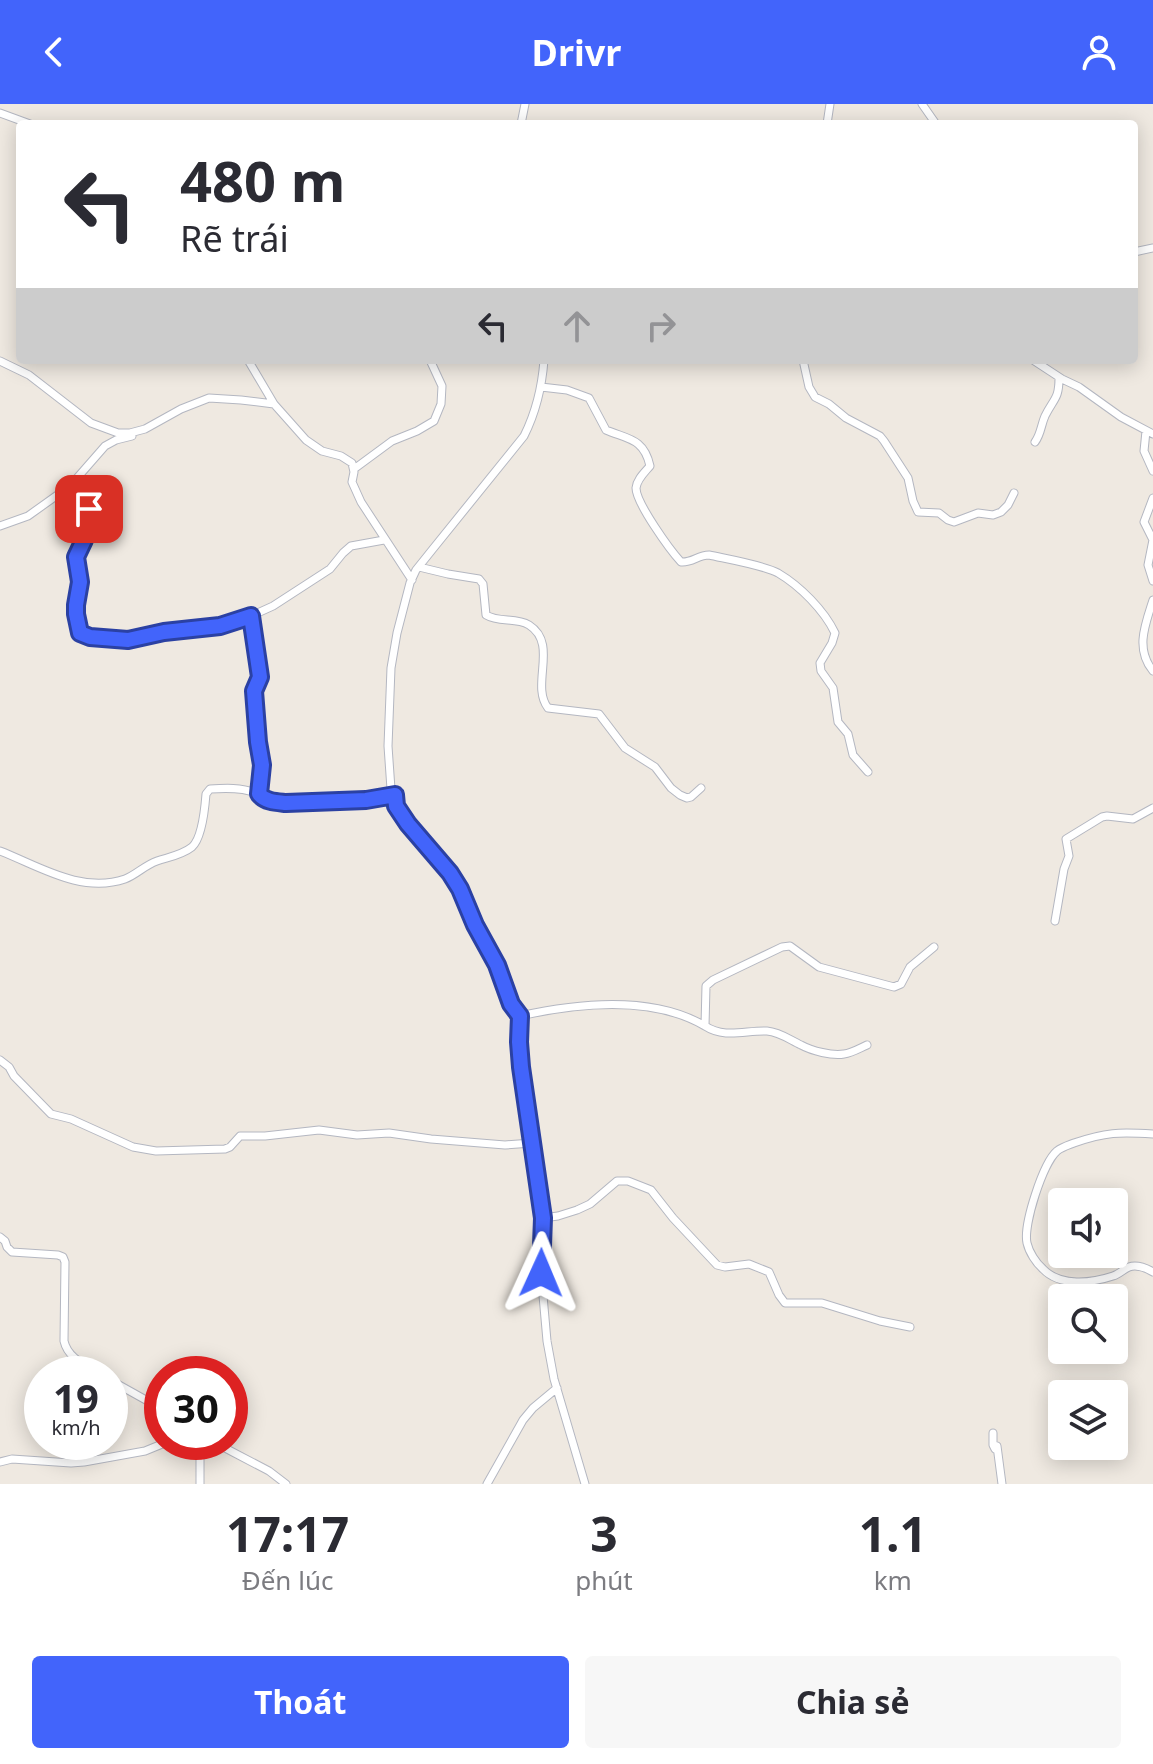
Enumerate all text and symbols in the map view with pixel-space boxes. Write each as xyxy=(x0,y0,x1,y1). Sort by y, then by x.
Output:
text: Drivr xyxy=(532,28,621,77)
icon: back xyxy=(32,30,76,74)
icon: person xyxy=(1077,30,1121,74)
text: 480 m xyxy=(180,142,345,218)
icon: left xyxy=(48,152,152,256)
text: Rẽ trái xyxy=(180,214,289,263)
icon: left xyxy=(471,304,515,348)
icon: ahead xyxy=(555,304,599,348)
icon: right xyxy=(639,304,683,348)
pin xyxy=(55,475,123,543)
icon: arrive xyxy=(67,487,111,531)
map controls xyxy=(1048,1188,1128,1460)
button: sound xyxy=(1048,1188,1128,1268)
position arrow xyxy=(499,1231,583,1315)
button: search xyxy=(1048,1284,1128,1364)
speed limit sign: 30 xyxy=(144,1356,248,1460)
text: 19 xyxy=(53,1370,99,1425)
button: layers xyxy=(1048,1380,1128,1460)
text: km/h xyxy=(51,1414,101,1441)
text: 17:17 xyxy=(226,1501,349,1566)
text: 3 xyxy=(590,1501,618,1566)
text: 1.1 xyxy=(859,1501,927,1566)
text: Đến lúc xyxy=(242,1562,333,1598)
text: phút xyxy=(575,1562,633,1598)
text: km xyxy=(874,1562,912,1598)
button: Thoát xyxy=(32,1656,569,1748)
button: Chia sẻ xyxy=(585,1656,1121,1748)

